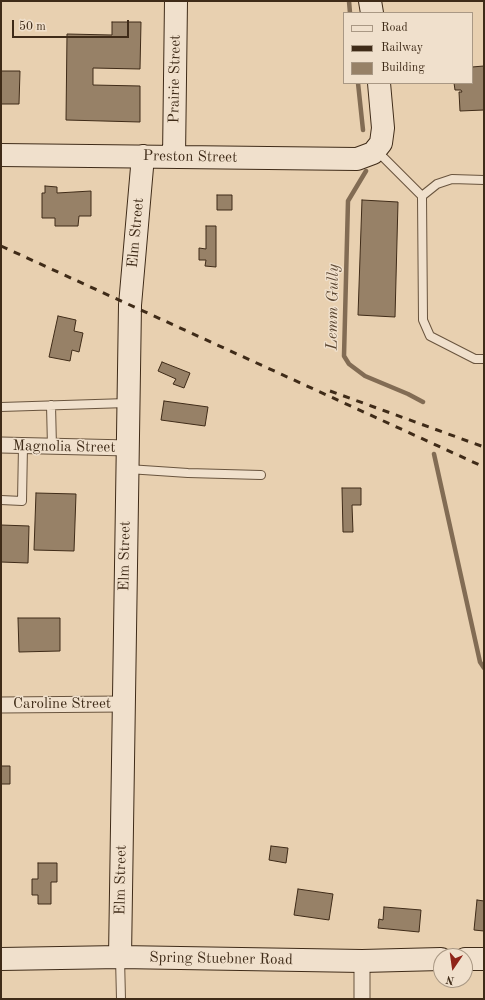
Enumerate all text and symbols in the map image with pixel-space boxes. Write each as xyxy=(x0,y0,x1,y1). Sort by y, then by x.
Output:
scale bar xyxy=(14,12,131,38)
legend xyxy=(343,12,473,84)
text: 50 m xyxy=(19,21,46,33)
text: Road xyxy=(381,22,408,34)
street label: Prairie Street xyxy=(165,34,185,124)
text: Railway xyxy=(381,42,423,54)
text: Building xyxy=(381,62,425,74)
street label: Preston Street xyxy=(143,147,237,167)
street label: Elm Street xyxy=(124,197,148,269)
water label: Lemm Gully xyxy=(323,264,343,350)
street label: Magnolia Street xyxy=(12,437,116,457)
street label: Elm Street xyxy=(115,521,135,591)
street label: Caroline Street xyxy=(13,695,111,713)
street label: Elm Street xyxy=(111,845,131,915)
north arrow xyxy=(433,948,473,988)
street label: Spring Stuebner Road xyxy=(149,949,293,969)
text: N xyxy=(445,973,456,986)

